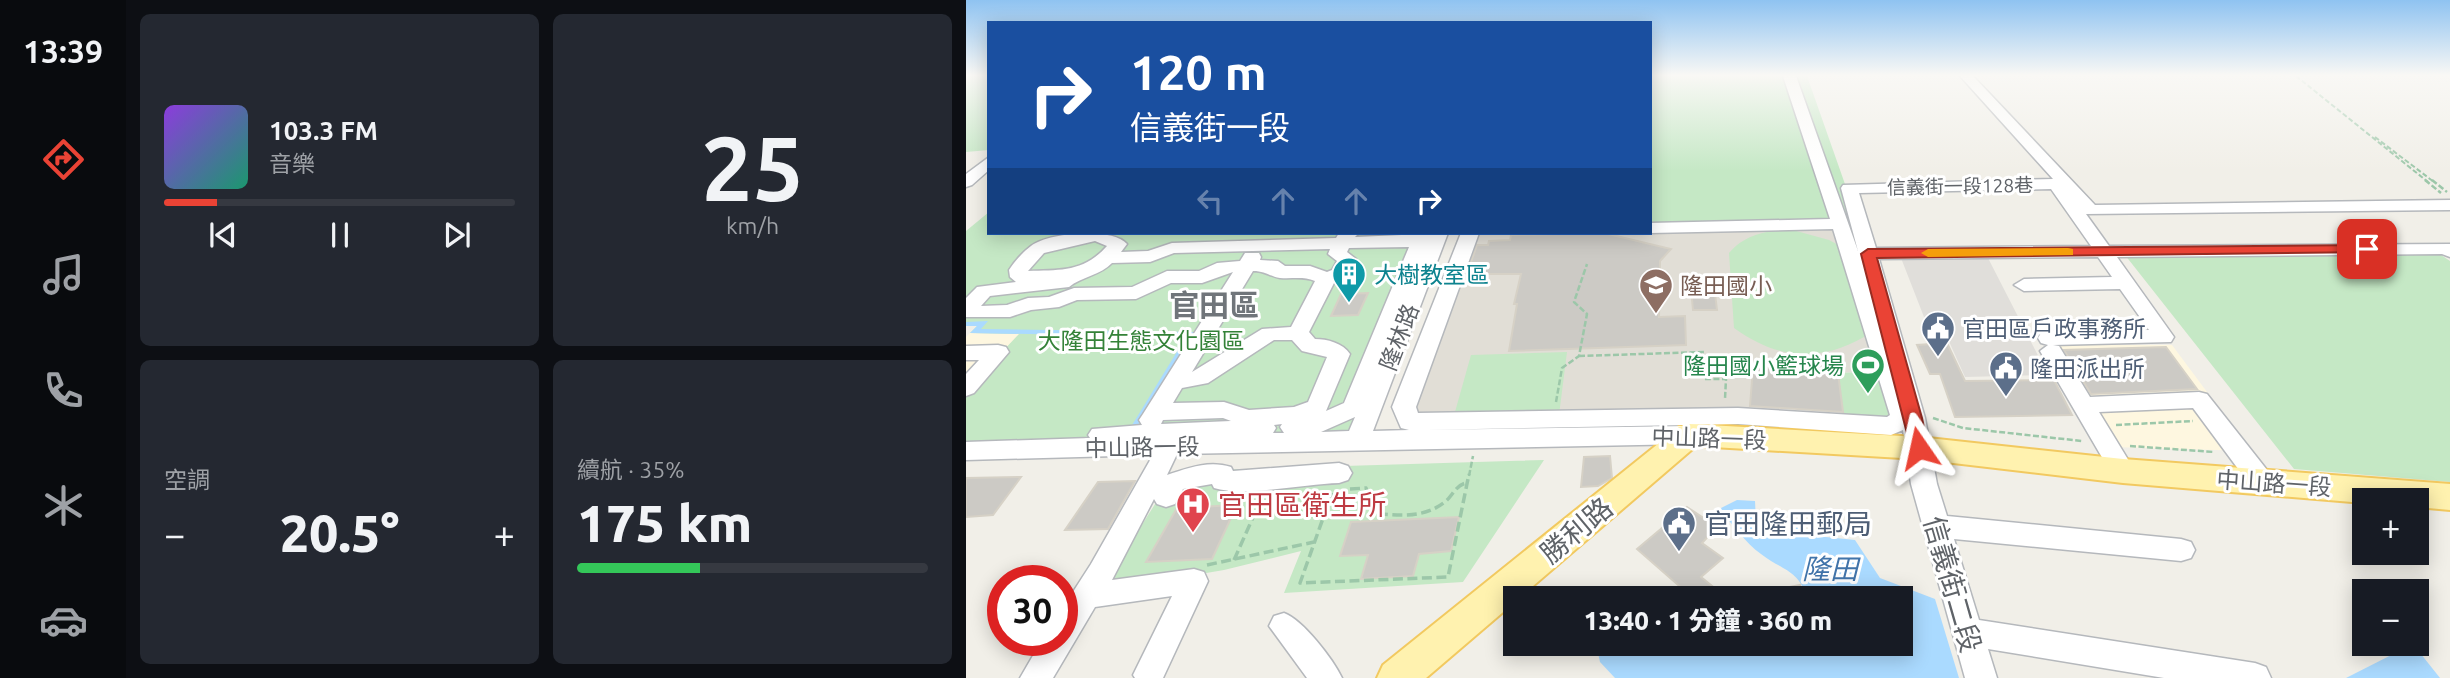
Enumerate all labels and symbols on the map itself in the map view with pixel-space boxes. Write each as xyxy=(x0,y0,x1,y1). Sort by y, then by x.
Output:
street label: 信義街一段128巷 xyxy=(1887,174,2033,198)
pin xyxy=(2337,219,2397,279)
building icon: 大樹教室區 xyxy=(1330,255,1368,304)
place label: 大樹教室區 xyxy=(1374,262,1489,287)
school or university icon: 隆田國小 xyxy=(1637,266,1675,315)
place label: 隆田國小 xyxy=(1680,273,1772,298)
district label: 官田區 xyxy=(1169,288,1259,322)
street label: 隆林路 xyxy=(1375,300,1423,374)
public building icon: 官田區戶政事務所 xyxy=(1919,309,1957,358)
place label: 官田區戶政事務所 xyxy=(1962,316,2146,341)
park label: 大隆田生態文化園區 xyxy=(1038,328,1245,353)
sports icon: 隆田國小籃球場 xyxy=(1849,346,1887,395)
public building icon: 隆田派出所 xyxy=(1987,349,2025,398)
place label: 隆田國小籃球場 xyxy=(1683,353,1844,378)
place label: 隆田派出所 xyxy=(2030,356,2145,381)
position arrow xyxy=(1882,411,1956,485)
street label: 中山路一段 xyxy=(1651,424,1767,452)
street label: 中山路一段 xyxy=(1084,433,1200,461)
street label: 中山路一段 xyxy=(2216,467,2332,499)
hospital icon: 官田區衛生所 xyxy=(1174,485,1212,534)
place label: 官田區衛生所 xyxy=(1218,489,1386,520)
street label: 勝利路 xyxy=(1534,491,1618,569)
public building icon: 官田隆田郵局 xyxy=(1660,504,1698,553)
place label: 官田隆田郵局 xyxy=(1704,508,1872,539)
street label: 信義街二段 xyxy=(1919,512,1987,656)
water label: 隆田 xyxy=(1802,553,1861,584)
speed limit sign: 30 xyxy=(987,565,1078,656)

